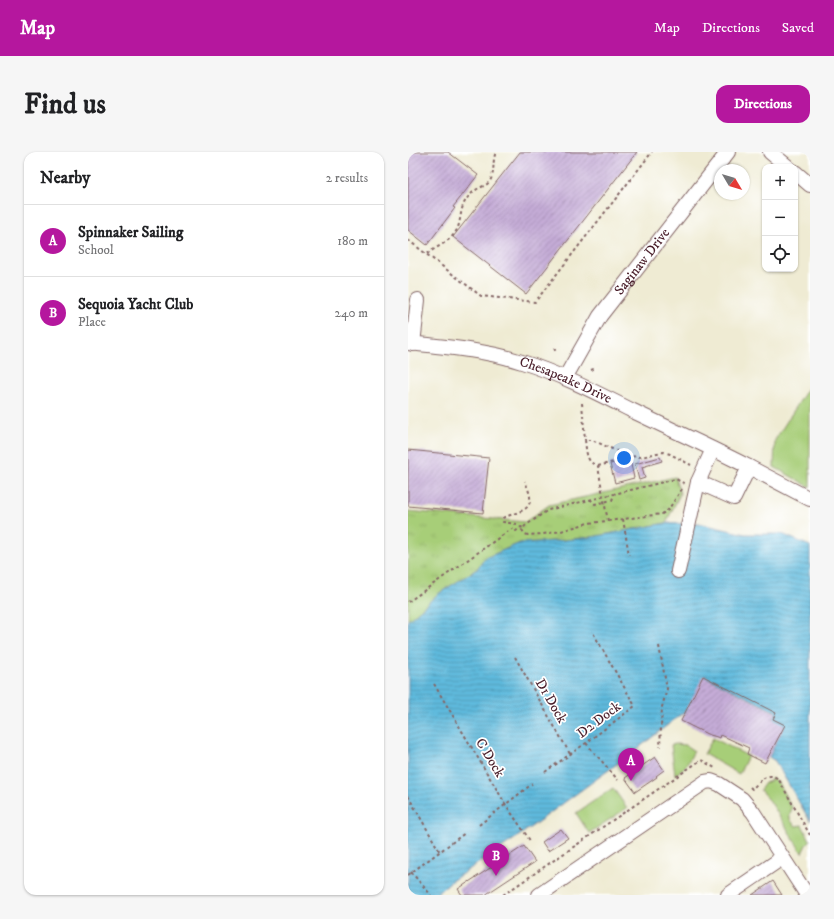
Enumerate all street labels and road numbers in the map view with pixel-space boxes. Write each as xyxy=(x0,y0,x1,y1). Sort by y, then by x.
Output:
street label: Saginaw Drive xyxy=(611,224,674,299)
street label: Chesapeake Drive xyxy=(517,353,615,408)
street label: D1 Dock xyxy=(531,675,571,727)
street label: D2 Dock xyxy=(573,698,625,742)
street label: C Dock xyxy=(471,735,509,781)

